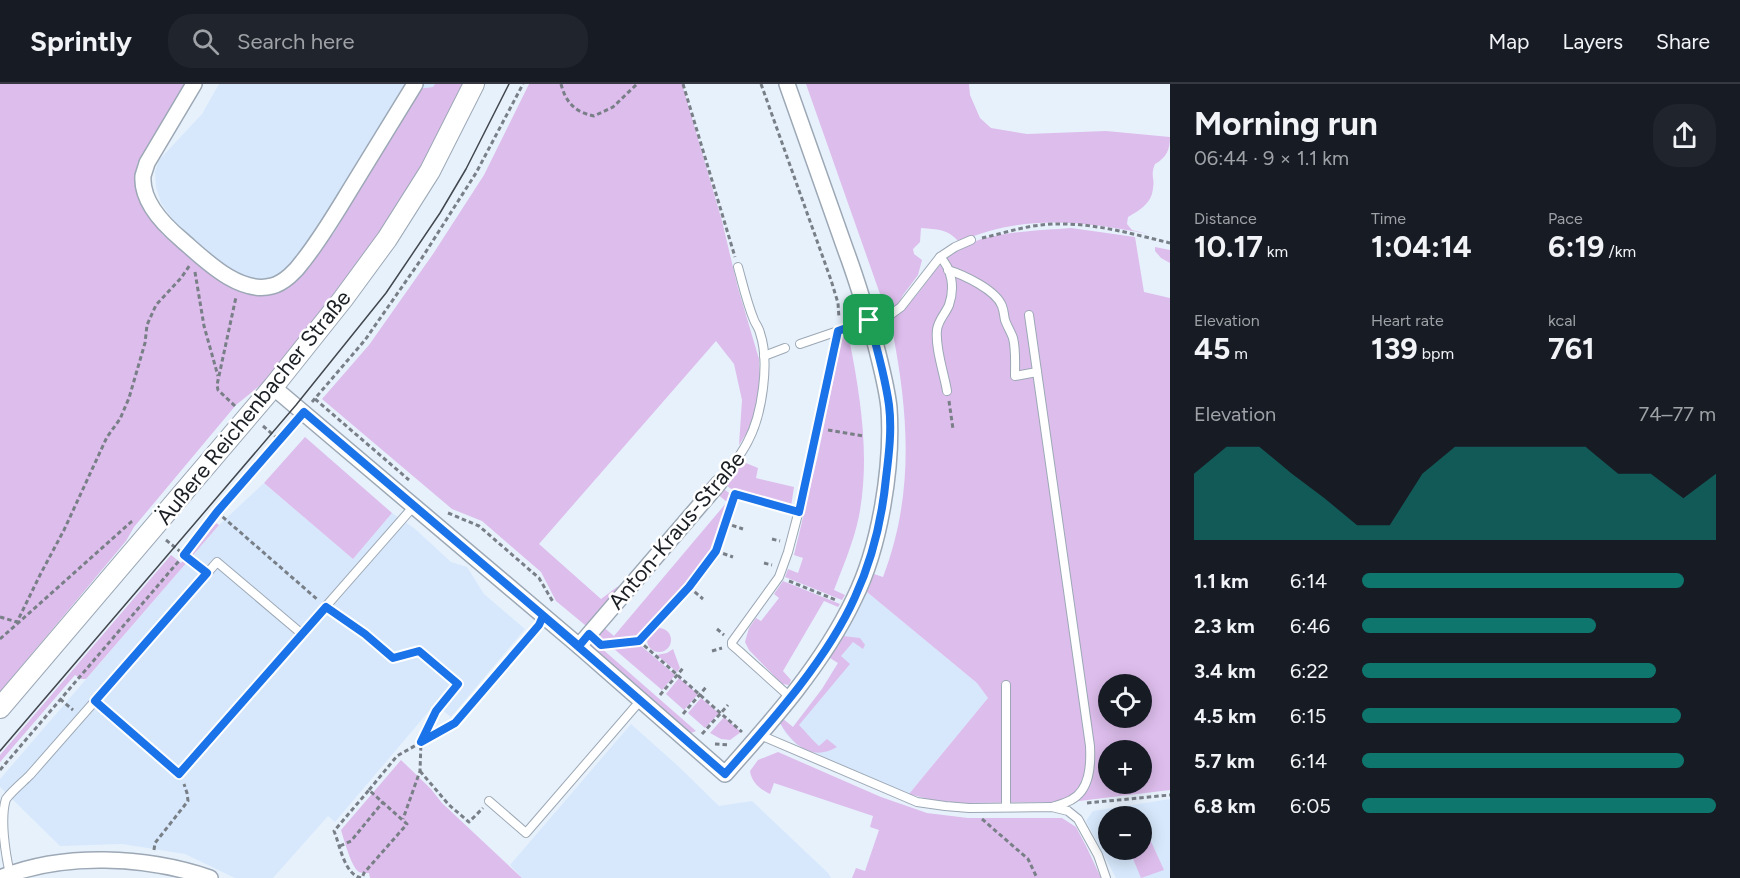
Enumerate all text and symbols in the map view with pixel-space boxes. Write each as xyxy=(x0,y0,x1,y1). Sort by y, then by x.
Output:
search box xyxy=(168,14,588,68)
text: Sprintly xyxy=(30,24,132,58)
icon: search xyxy=(189,25,222,58)
text: Search here xyxy=(237,28,354,55)
text: Map xyxy=(1489,29,1529,54)
text: Layers xyxy=(1562,29,1623,54)
text: Share xyxy=(1656,29,1710,54)
text: Morning run xyxy=(1194,104,1378,143)
button: share xyxy=(1653,104,1716,167)
text: 06:44 · 9 × 1.1 km xyxy=(1194,146,1349,170)
text: Distance xyxy=(1194,209,1257,228)
text: Time xyxy=(1371,209,1406,228)
text: Pace xyxy=(1548,209,1583,228)
text: 10.17 xyxy=(1194,228,1263,265)
text: 1:04:14 xyxy=(1371,228,1472,265)
text: 6:19 xyxy=(1548,228,1605,265)
text: km xyxy=(1263,242,1288,261)
text: /km xyxy=(1605,242,1636,261)
street label: Äußere Reichenbacher Straße xyxy=(150,285,356,530)
pin xyxy=(843,294,894,345)
icon: arrive xyxy=(852,303,885,336)
text: Elevation xyxy=(1194,311,1260,330)
text: Heart rate xyxy=(1371,311,1444,330)
text: kcal xyxy=(1548,311,1576,330)
text: 45 xyxy=(1194,330,1230,367)
text: 139 xyxy=(1371,330,1418,367)
text: 761 xyxy=(1548,330,1595,367)
text: m xyxy=(1230,344,1248,363)
text: bpm xyxy=(1418,344,1454,363)
text: Elevation xyxy=(1194,402,1276,426)
text: 74–77 m xyxy=(1638,402,1716,426)
street label: Anton-Kraus-Straße xyxy=(602,446,750,615)
text: 1.1 km xyxy=(1194,569,1249,593)
text: 6:14 xyxy=(1290,569,1327,593)
text: 2.3 km xyxy=(1194,614,1255,638)
text: 6:46 xyxy=(1290,614,1330,638)
text: 3.4 km xyxy=(1194,659,1256,683)
text: 6:22 xyxy=(1290,659,1329,683)
map controls xyxy=(1098,674,1152,860)
button: locate xyxy=(1098,674,1152,728)
text: 4.5 km xyxy=(1194,704,1256,728)
text: 6:15 xyxy=(1290,704,1326,728)
button: + xyxy=(1098,740,1152,794)
text: 5.7 km xyxy=(1194,749,1255,773)
text: 6:14 xyxy=(1290,749,1327,773)
text: 6.8 km xyxy=(1194,794,1256,818)
text: 6:05 xyxy=(1290,794,1331,818)
button: − xyxy=(1098,806,1152,860)

